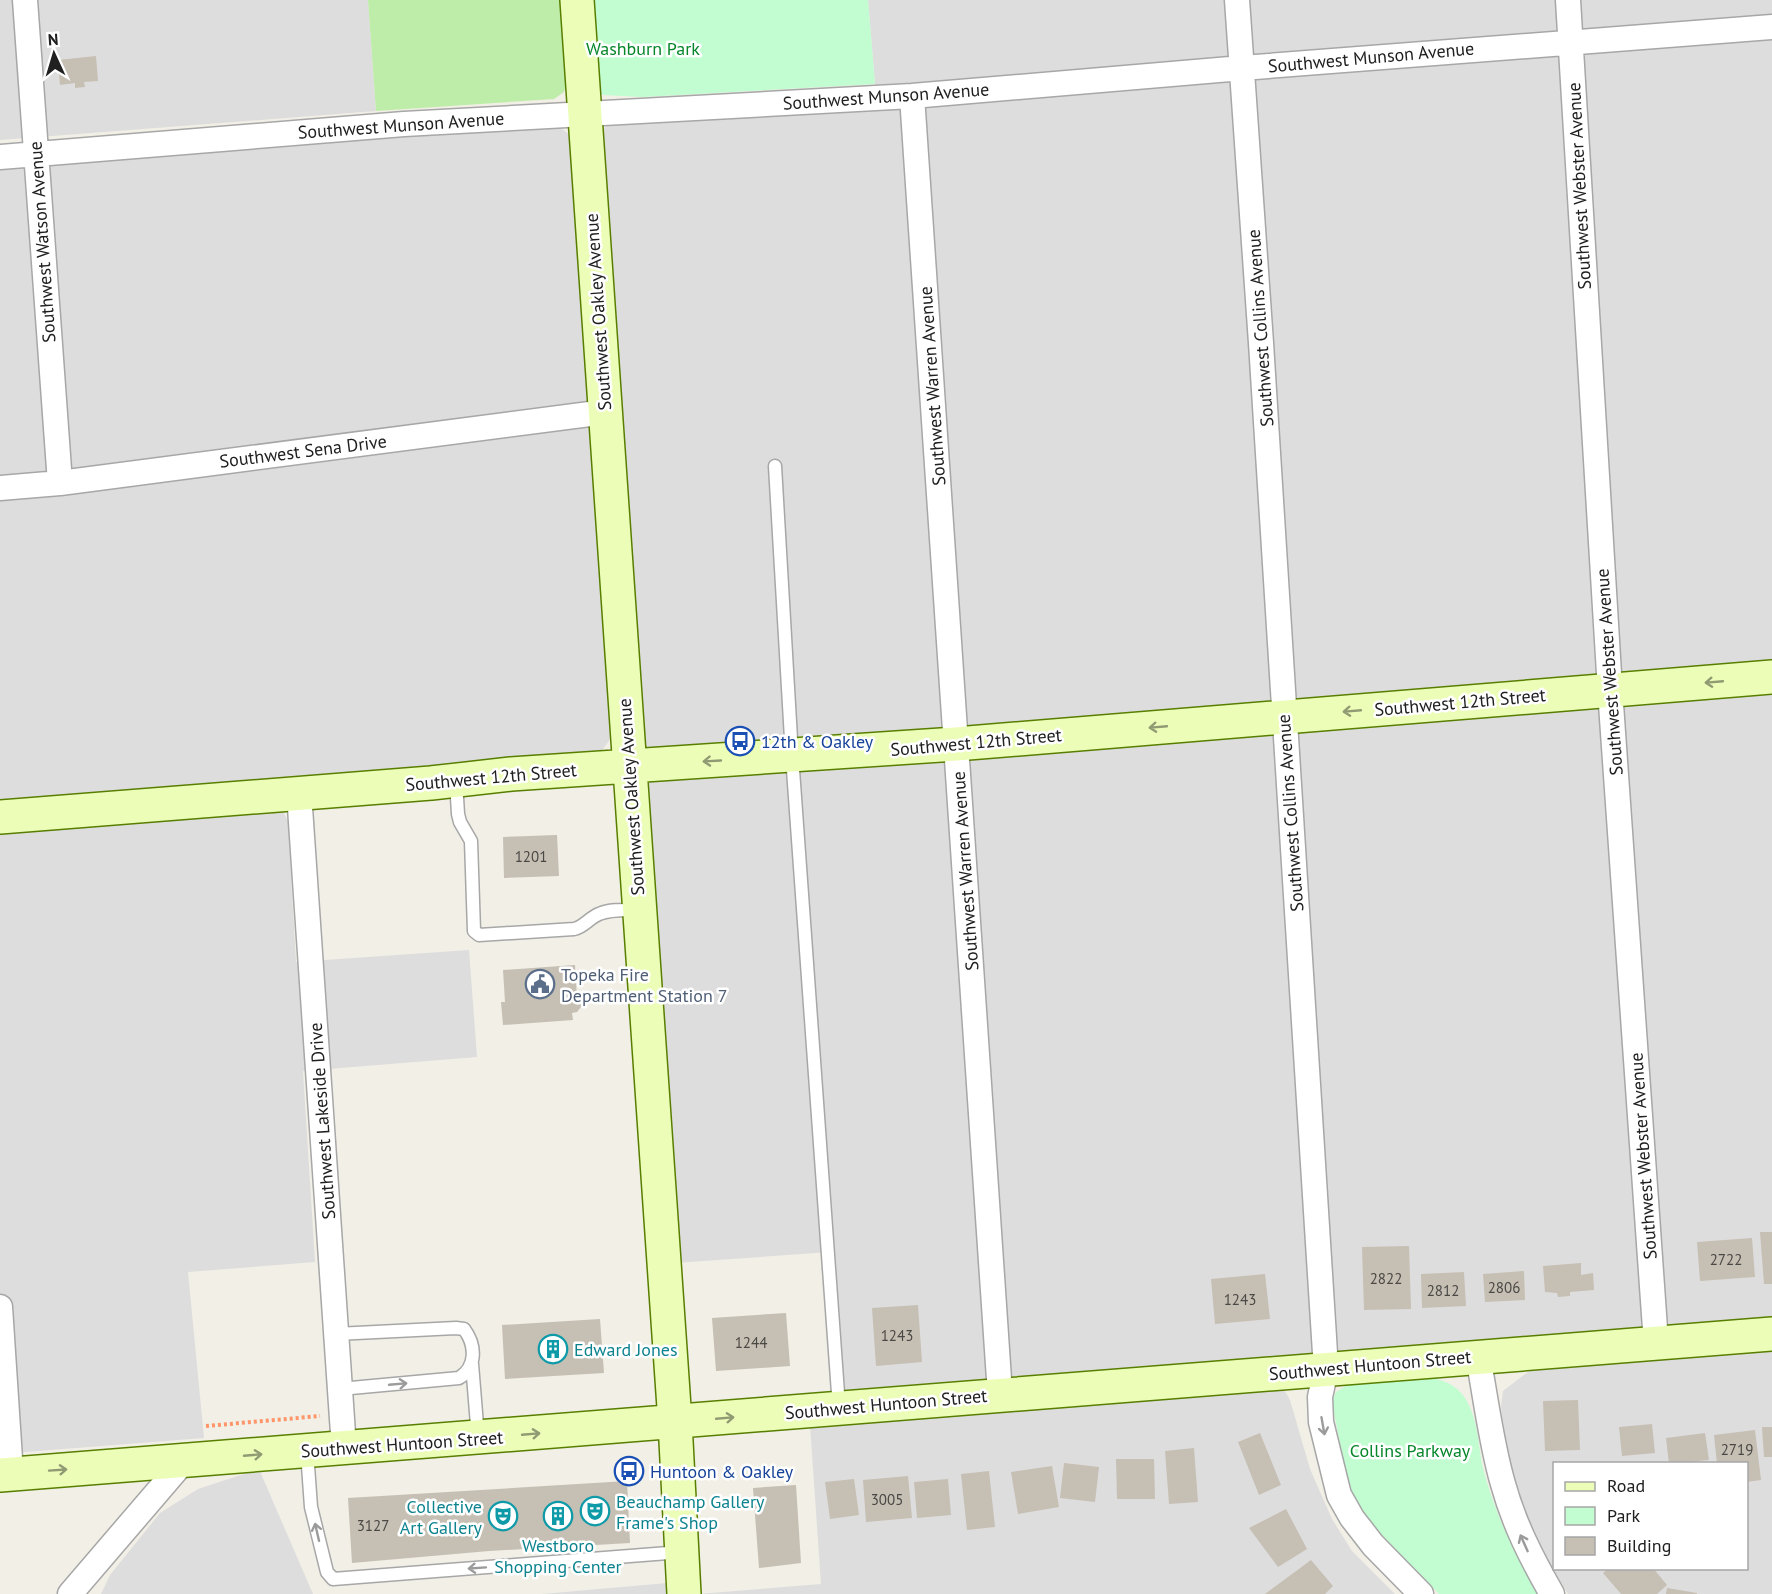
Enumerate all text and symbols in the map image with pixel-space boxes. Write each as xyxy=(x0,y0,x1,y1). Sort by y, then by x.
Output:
north arrow xyxy=(24,24,84,84)
text: N xyxy=(47,29,59,49)
park label: Washburn Park xyxy=(586,37,700,60)
street label: Southwest Munson Avenue xyxy=(1267,37,1475,77)
street label: Southwest Munson Avenue xyxy=(782,77,990,115)
street label: Southwest Webster Avenue xyxy=(1562,82,1596,290)
street label: Southwest Munson Avenue xyxy=(297,106,505,144)
street label: Southwest Watson Avenue xyxy=(23,140,61,344)
street label: Southwest Oakley Avenue xyxy=(580,213,616,411)
street label: Southwest Collins Avenue xyxy=(1242,228,1278,428)
street label: Southwest Warren Avenue xyxy=(914,285,950,487)
street label: Southwest Sena Drive xyxy=(218,429,388,473)
street label: Southwest Webster Avenue xyxy=(1590,568,1628,776)
one-way arrow xyxy=(1704,676,1724,687)
street label: Southwest 12th Street xyxy=(1373,683,1547,721)
street label: Southwest Oakley Avenue xyxy=(613,698,649,896)
one-way arrow xyxy=(1342,706,1362,717)
street label: Southwest Collins Avenue xyxy=(1272,713,1308,913)
one-way arrow xyxy=(1148,722,1168,733)
street label: Southwest 12th Street xyxy=(889,723,1063,761)
bus stop icon: 12th & Oakley xyxy=(724,725,756,757)
place label: 12th & Oakley xyxy=(761,730,874,753)
one-way arrow xyxy=(702,755,722,766)
street label: Southwest 12th Street xyxy=(404,758,578,796)
street label: Southwest Warren Avenue xyxy=(947,770,983,972)
house number: 1201 xyxy=(515,847,547,866)
place label: Topeka Fire Department Station 7 xyxy=(561,963,727,1007)
public building icon: Topeka Fire Department Station 7 xyxy=(524,968,556,1000)
street label: Southwest Lakeside Drive xyxy=(304,1022,340,1220)
street label: Southwest Webster Avenue xyxy=(1624,1052,1662,1260)
house number: 2722 xyxy=(1710,1250,1742,1269)
house number: 2822 xyxy=(1370,1269,1402,1288)
house number: 2806 xyxy=(1488,1278,1520,1297)
house number: 2812 xyxy=(1427,1281,1459,1300)
house number: 1243 xyxy=(1224,1290,1256,1309)
house number: 1243 xyxy=(881,1326,913,1345)
building icon: Edward Jones xyxy=(537,1333,569,1365)
house number: 1244 xyxy=(735,1333,767,1352)
place label: Edward Jones xyxy=(574,1338,678,1361)
street label: Southwest Huntoon Street xyxy=(1268,1345,1472,1385)
one-way arrow xyxy=(388,1378,408,1389)
street label: Southwest Huntoon Street xyxy=(784,1384,988,1424)
one-way arrow xyxy=(715,1412,735,1423)
one-way arrow xyxy=(1317,1416,1328,1436)
street label: Southwest Huntoon Street xyxy=(300,1425,504,1463)
one-way arrow xyxy=(520,1428,540,1439)
park label: Collins Parkway xyxy=(1350,1439,1471,1462)
house number: 2719 xyxy=(1721,1440,1753,1459)
one-way arrow xyxy=(242,1449,262,1460)
bus stop icon: Huntoon & Oakley xyxy=(613,1455,645,1487)
place label: Huntoon & Oakley xyxy=(650,1460,794,1483)
legend xyxy=(1553,1462,1748,1570)
one-way arrow xyxy=(48,1465,68,1476)
text: Road xyxy=(1607,1474,1645,1497)
place label: Beauchamp Gallery Frame's Shop xyxy=(616,1490,765,1534)
house number: 3005 xyxy=(871,1490,903,1509)
place label: Collective Art Gallery xyxy=(400,1495,483,1539)
theatre icon: Beauchamp Gallery Frame's Shop xyxy=(579,1495,611,1527)
theatre icon: Collective Art Gallery xyxy=(487,1500,519,1532)
building icon: Westboro Shopping Center xyxy=(542,1500,574,1532)
text: Park xyxy=(1607,1504,1640,1527)
house number: 3127 xyxy=(357,1516,389,1535)
one-way arrow xyxy=(311,1523,323,1542)
place label: Westboro Shopping Center xyxy=(494,1534,622,1578)
one-way arrow xyxy=(1518,1534,1530,1552)
text: Building xyxy=(1607,1534,1671,1557)
one-way arrow xyxy=(468,1563,488,1574)

